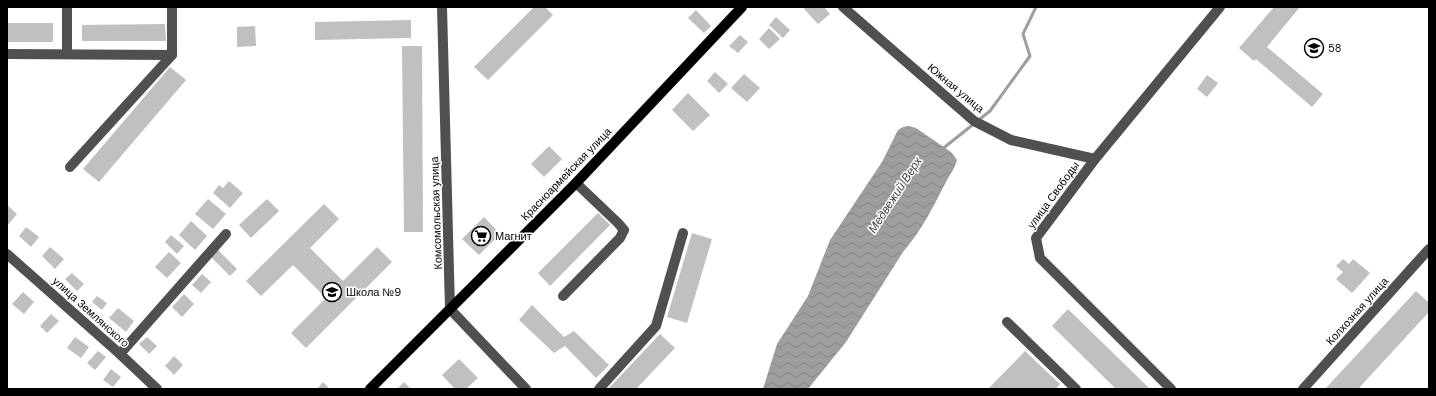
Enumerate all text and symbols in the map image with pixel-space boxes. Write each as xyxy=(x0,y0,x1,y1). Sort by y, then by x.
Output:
school or university icon: 58 xyxy=(1303,37,1325,59)
place label: 58 xyxy=(1328,41,1341,55)
street label: Южная улица xyxy=(925,60,988,116)
street label: Красноармейская улица xyxy=(518,124,615,224)
water label: Медвежий Верх xyxy=(864,153,926,236)
street label: Комсомольская улица xyxy=(427,155,445,270)
street label: улица Свободы xyxy=(1024,159,1082,231)
supermarket icon: Магнит xyxy=(470,225,492,247)
place label: Магнит xyxy=(495,229,532,243)
street label: улица Землянского xyxy=(50,274,132,350)
street label: Колхозная улица xyxy=(1323,274,1392,348)
school or university icon: Школа №9 xyxy=(321,281,343,303)
place label: Школа №9 xyxy=(346,285,401,299)

